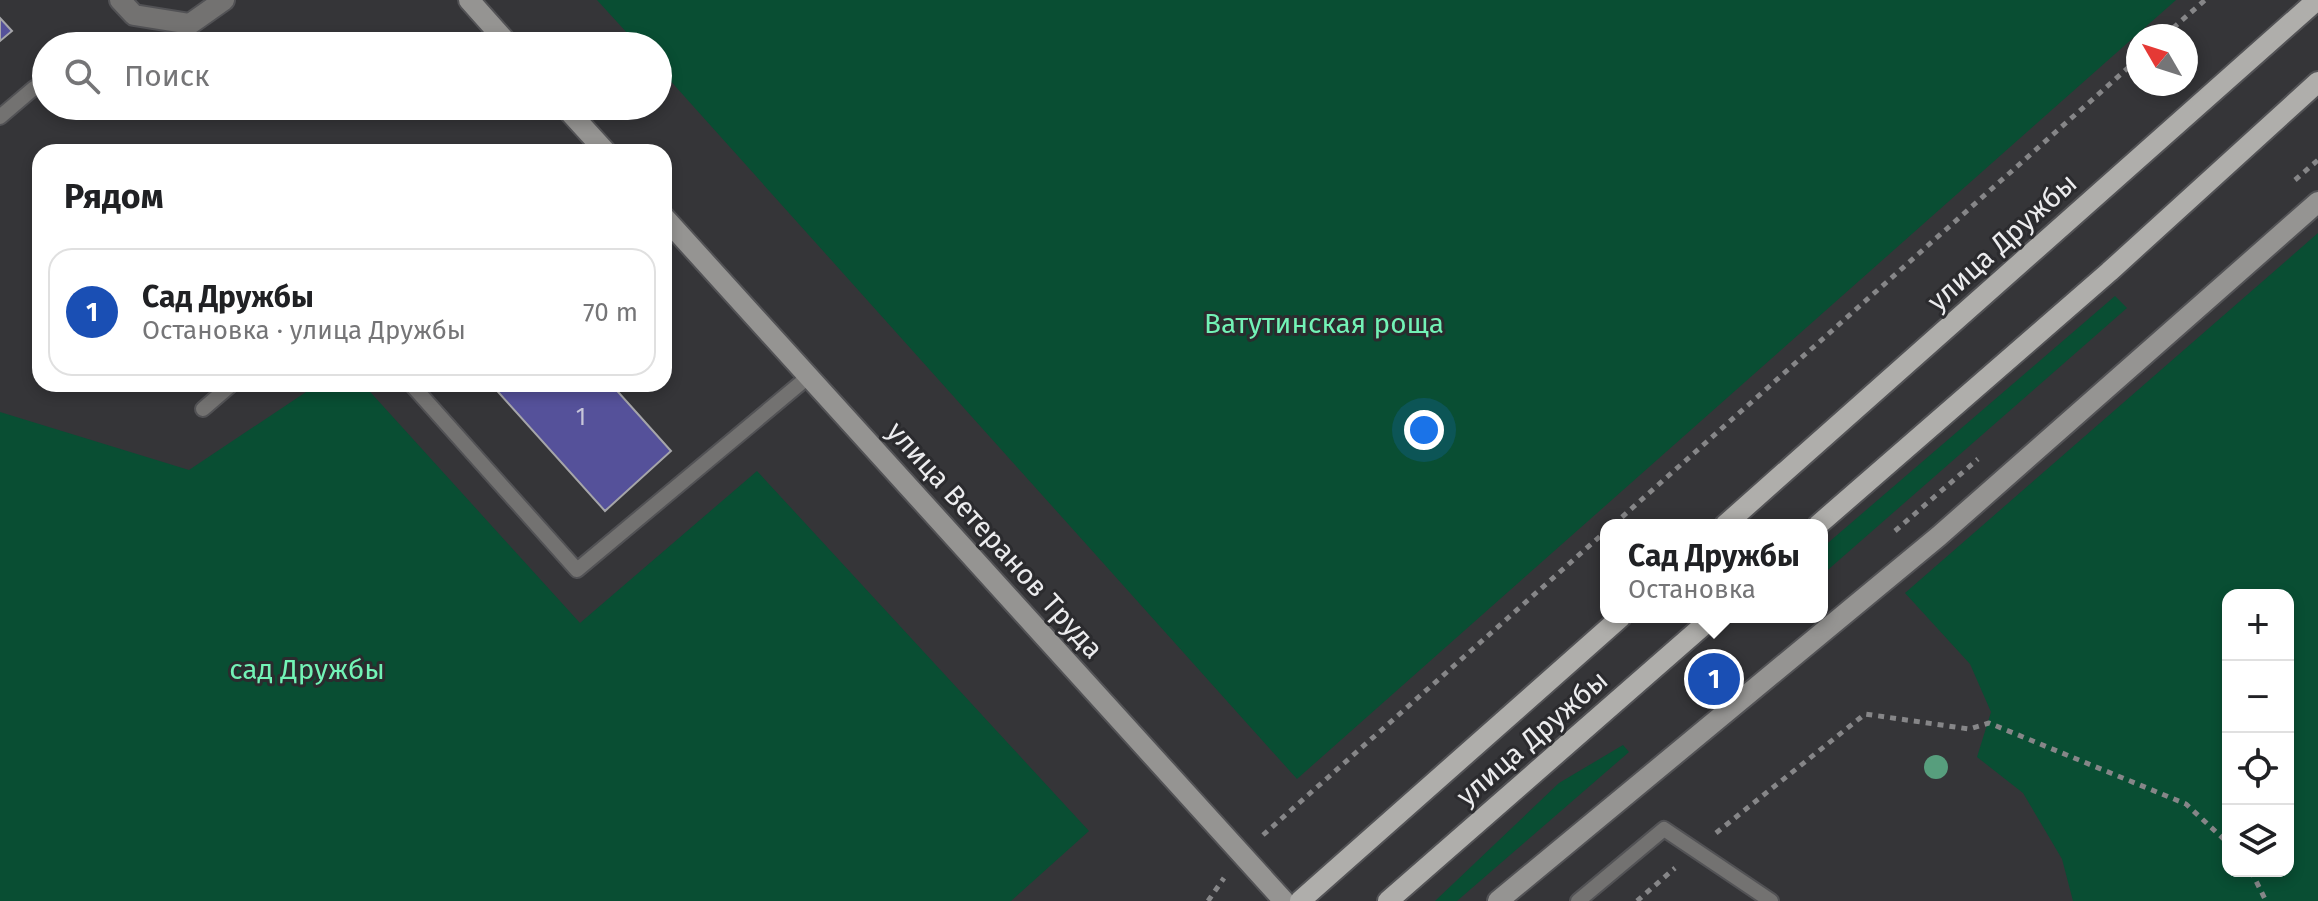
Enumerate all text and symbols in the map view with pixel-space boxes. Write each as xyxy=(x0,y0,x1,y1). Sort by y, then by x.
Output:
north arrow xyxy=(2126,24,2198,96)
search box xyxy=(32,32,672,120)
icon: search xyxy=(60,54,104,98)
text: Поиск xyxy=(124,58,210,94)
street label: улица Дружбы xyxy=(1920,166,2084,318)
text: Рядом xyxy=(64,176,163,217)
text: Сад Дружбы xyxy=(142,279,314,315)
text: 1 xyxy=(86,297,98,328)
text: 70 m xyxy=(583,297,638,328)
park label: Ватутинская роща xyxy=(1204,307,1444,340)
text: Остановка · улица Дружбы xyxy=(142,315,466,346)
house number: 1 xyxy=(576,403,586,431)
your location xyxy=(1404,410,1444,450)
street label: улица Ветеранов Труда xyxy=(880,415,1110,665)
popup xyxy=(1600,519,1828,623)
text: Сад Дружбы xyxy=(1628,538,1800,574)
text: Остановка xyxy=(1628,574,1756,605)
map controls xyxy=(2222,589,2294,877)
button: + xyxy=(2222,589,2294,661)
pin: 1 xyxy=(1688,649,1740,709)
park label: сад Дружбы xyxy=(229,653,385,686)
button: − xyxy=(2222,661,2294,733)
street label: улица Дружбы xyxy=(1450,663,1614,813)
button: locate xyxy=(2222,733,2294,805)
button: layers xyxy=(2222,805,2294,877)

